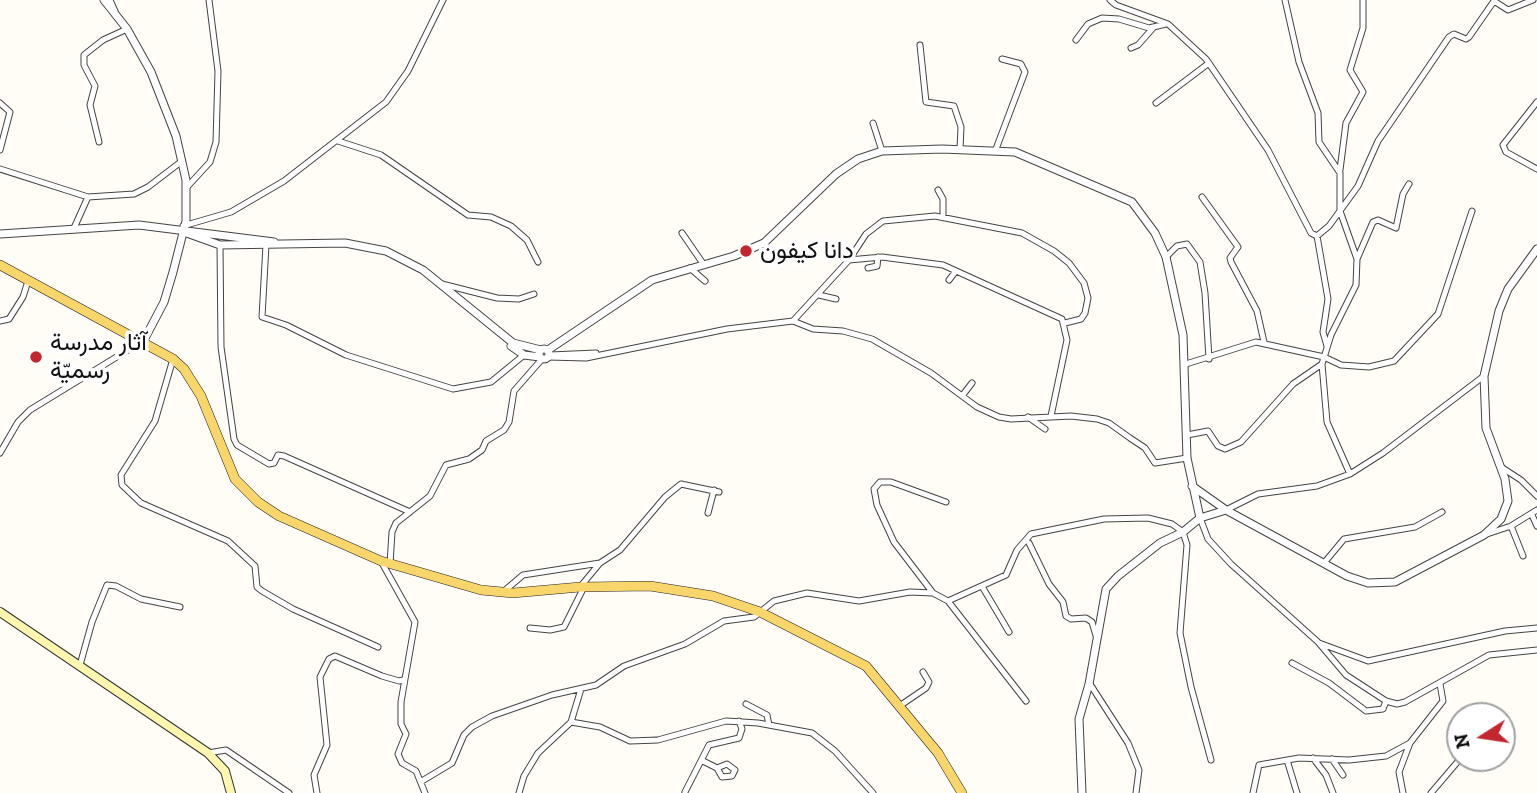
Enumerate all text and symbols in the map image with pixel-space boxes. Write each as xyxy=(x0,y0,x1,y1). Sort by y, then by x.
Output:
place label: دانا كيفون xyxy=(760,237,854,265)
marker: دانا كيفون xyxy=(738,243,754,259)
place label: آثار مدرسة رسميّة xyxy=(50,329,147,385)
marker: آثار مدرسة رسميّة xyxy=(28,349,44,365)
north arrow xyxy=(1446,702,1516,772)
text: N xyxy=(1449,732,1475,751)

